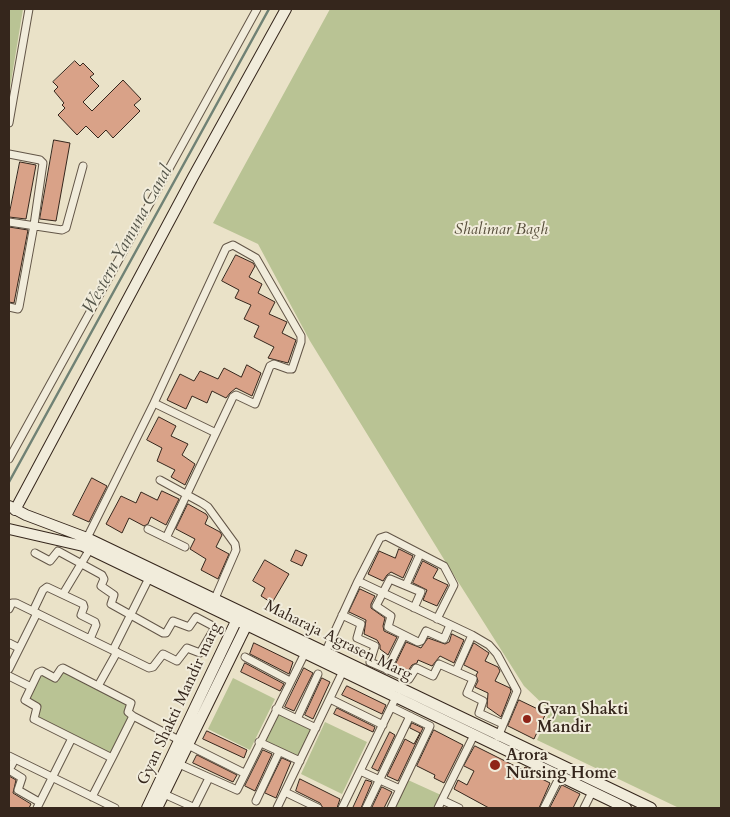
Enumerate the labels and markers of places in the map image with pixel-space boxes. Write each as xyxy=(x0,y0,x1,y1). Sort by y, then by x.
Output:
place label: Gyan Shakti Mandir xyxy=(537,700,628,738)
marker: Gyan Shakti Mandir xyxy=(521,713,533,725)
place label: Arora Nursing Home xyxy=(506,746,617,784)
marker: Arora Nursing Home xyxy=(488,758,502,772)

